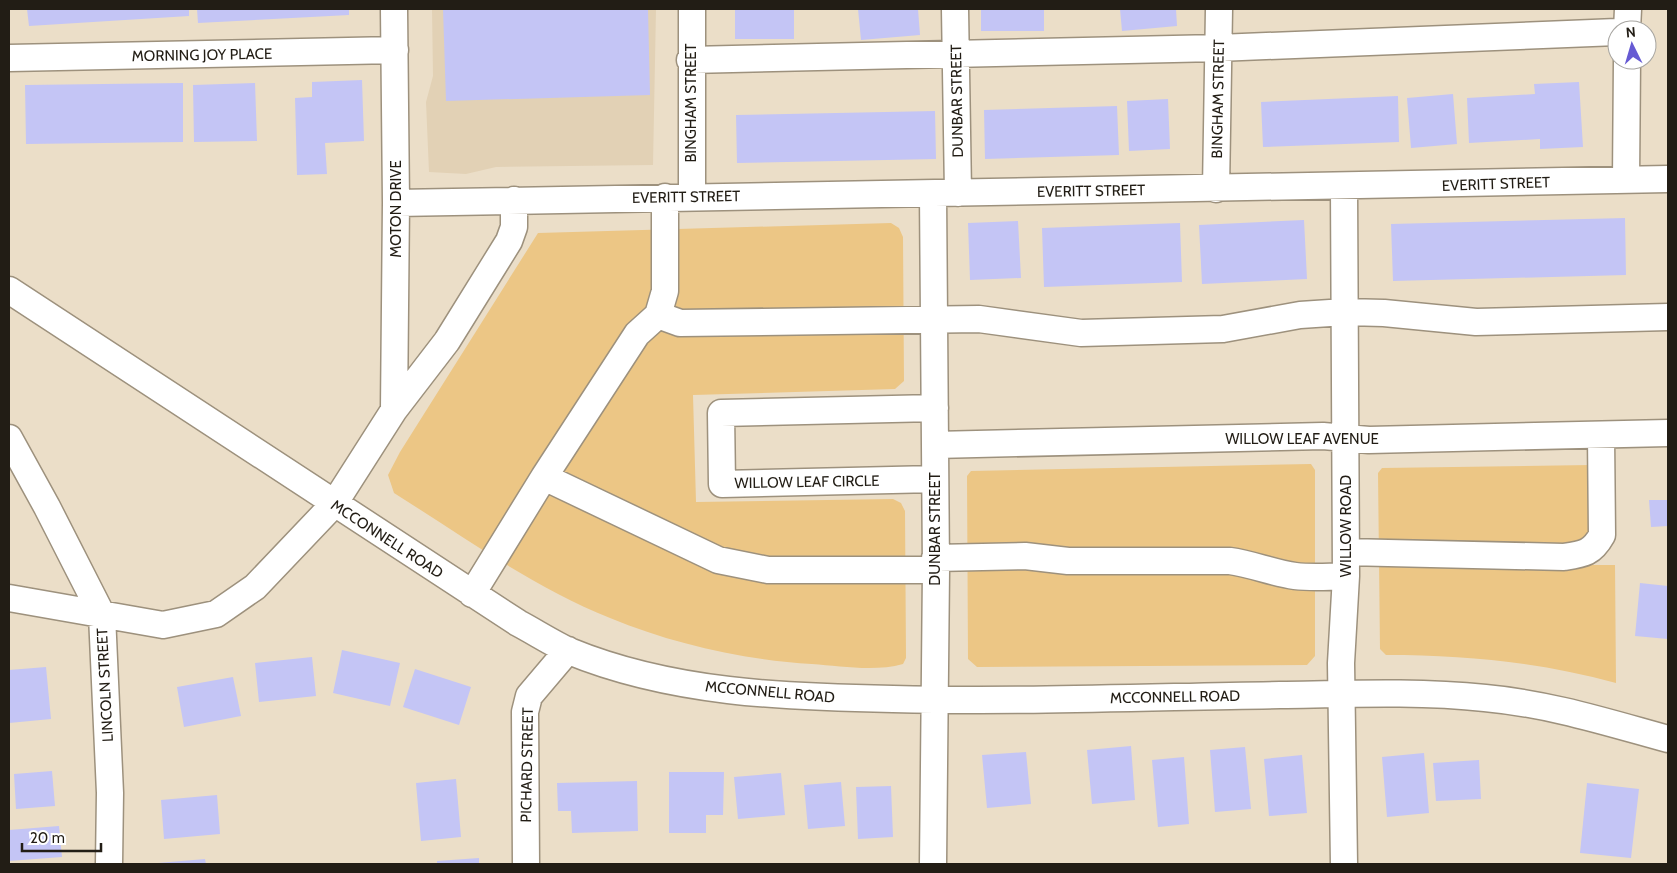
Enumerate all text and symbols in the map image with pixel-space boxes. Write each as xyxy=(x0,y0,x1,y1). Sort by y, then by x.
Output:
north arrow xyxy=(1607,20,1657,70)
text: N xyxy=(1625,23,1637,41)
street label: BINGHAM STREET xyxy=(1208,39,1228,159)
street label: BINGHAM STREET xyxy=(682,43,700,163)
street label: DUNBAR STREET xyxy=(947,44,967,158)
street label: MORNING JOY PLACE xyxy=(132,45,272,65)
street label: MOTON DRIVE xyxy=(387,160,405,258)
street label: EVERITT STREET xyxy=(1442,173,1550,195)
street label: EVERITT STREET xyxy=(1037,181,1145,201)
street label: EVERITT STREET xyxy=(632,187,740,207)
street label: WILLOW LEAF AVENUE xyxy=(1225,430,1379,448)
street label: WILLOW LEAF CIRCLE xyxy=(734,472,880,492)
street label: DUNBAR STREET xyxy=(926,472,944,586)
street label: WILLOW ROAD xyxy=(1337,475,1355,577)
street label: MCCONNELL ROAD xyxy=(328,496,447,582)
street label: LINCOLN STREET xyxy=(93,627,117,743)
street label: MCCONNELL ROAD xyxy=(704,677,836,707)
street label: MCCONNELL ROAD xyxy=(1110,687,1240,707)
street label: PICHARD STREET xyxy=(517,707,537,823)
scale bar xyxy=(22,820,101,852)
text: 20 m xyxy=(30,829,65,847)

